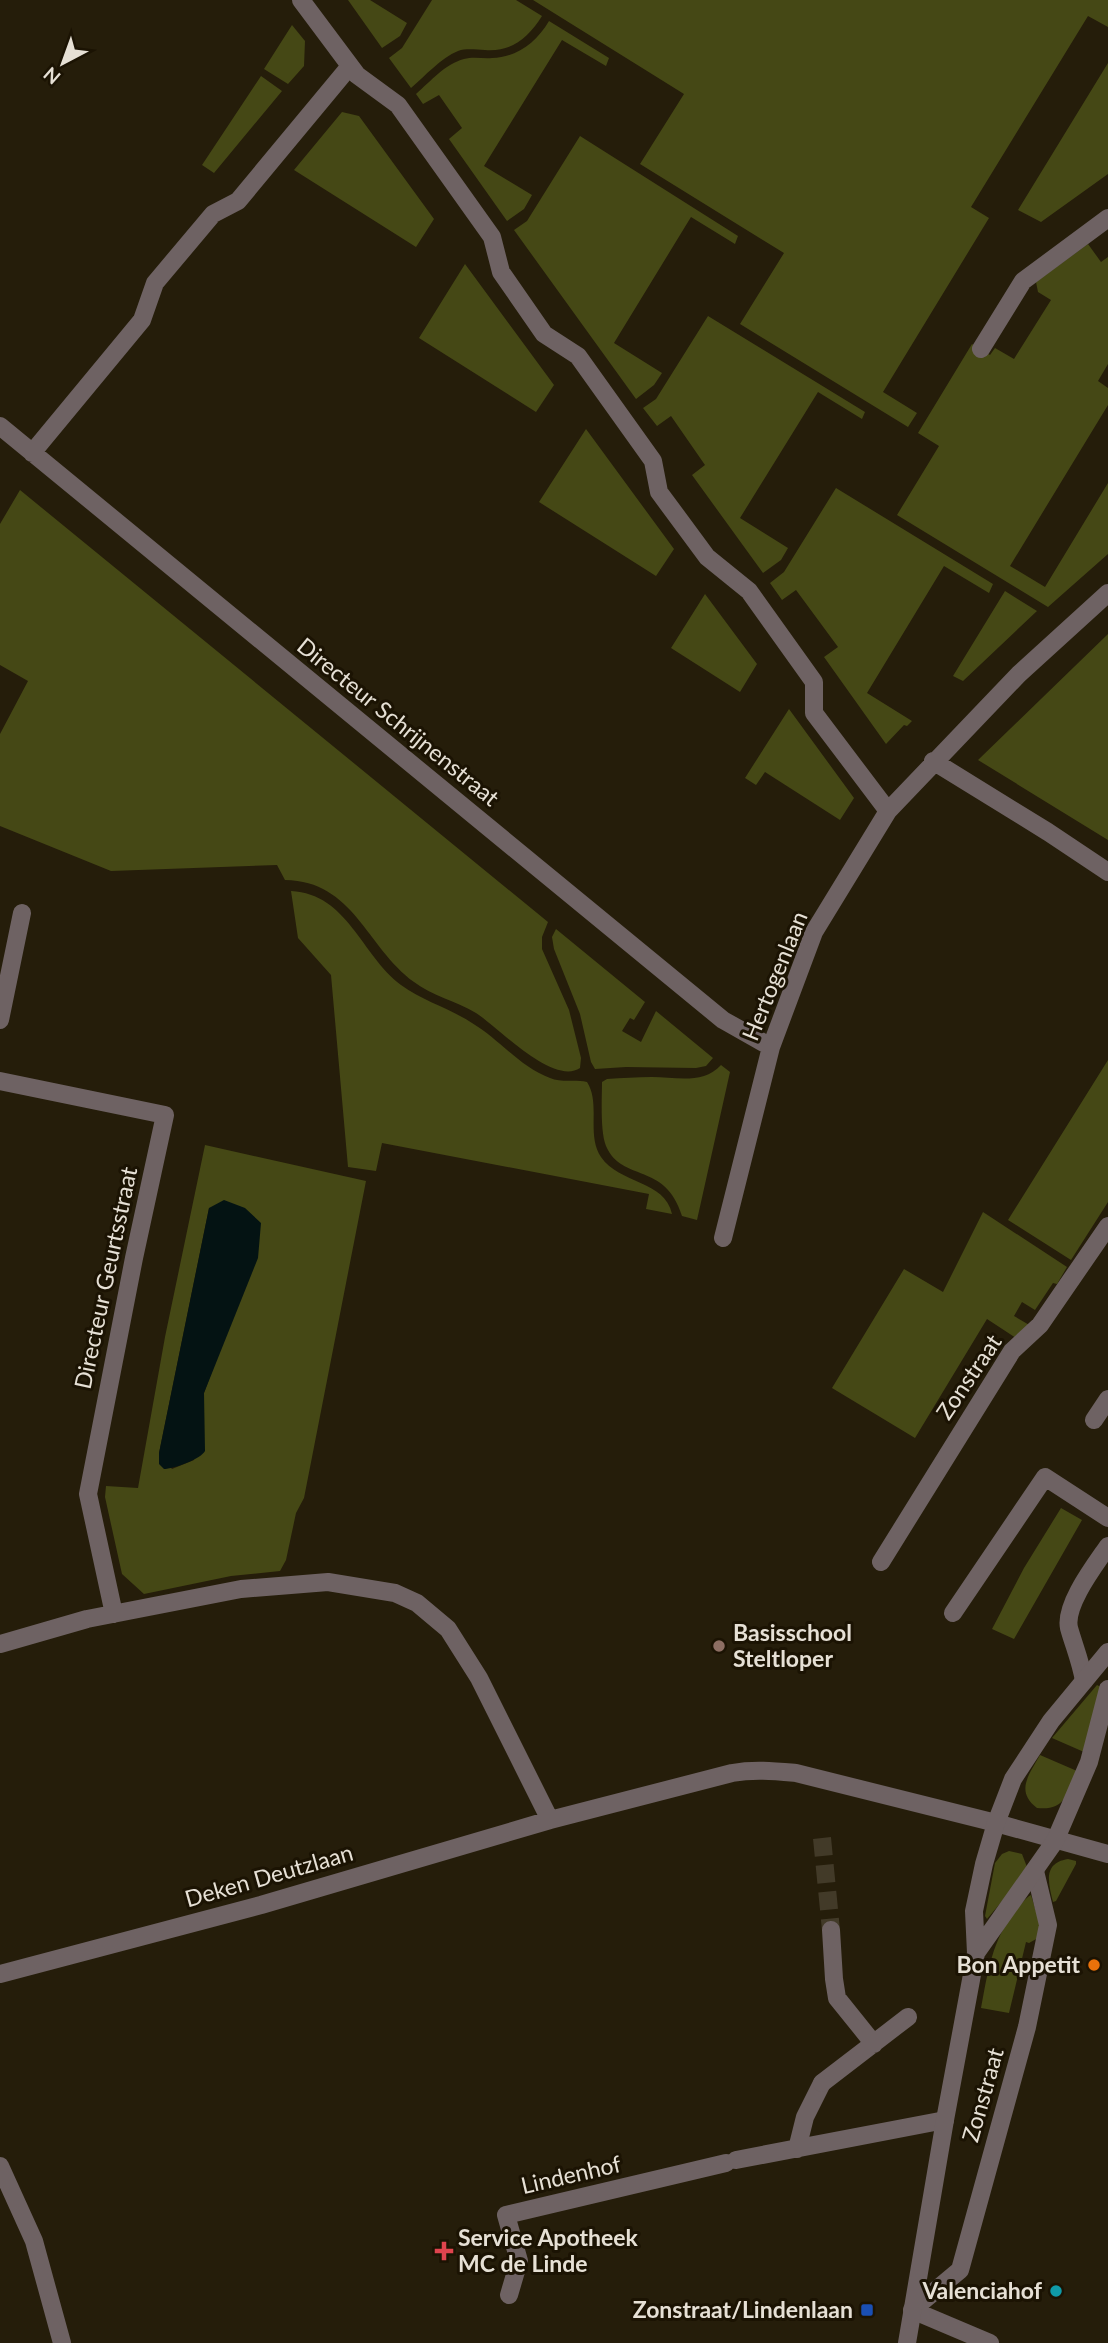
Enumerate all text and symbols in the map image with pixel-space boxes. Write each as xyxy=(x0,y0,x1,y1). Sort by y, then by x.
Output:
north arrow xyxy=(28,28,98,98)
text: N xyxy=(38,63,65,90)
street label: Directeur Schrijnenstraat xyxy=(292,631,506,812)
street label: Hertogenlaan xyxy=(735,907,813,1044)
street label: Directeur Geurtsstraat xyxy=(68,1163,142,1391)
street label: Zonstraat xyxy=(930,1328,1007,1424)
place label: Basisschool Steltloper xyxy=(733,1618,852,1672)
marker: Basisschool Steltloper xyxy=(711,1638,727,1654)
street label: Deken Deutzlaan xyxy=(182,1838,356,1912)
place label: Bon Appetit xyxy=(956,1950,1080,1978)
marker: Bon Appetit xyxy=(1086,1957,1102,1973)
street label: Zonstraat xyxy=(955,2044,1009,2145)
street label: Lindenhof xyxy=(518,2149,623,2199)
place label: Service Apotheek MC de Linde xyxy=(458,2223,638,2277)
marker: Service Apotheek MC de Linde xyxy=(436,2243,452,2259)
place label: Valenciahof xyxy=(921,2276,1043,2304)
marker: Valenciahof xyxy=(1048,2283,1064,2299)
place label: Zonstraat/Lindenlaan xyxy=(633,2295,853,2323)
marker: Zonstraat/Lindenlaan xyxy=(859,2302,875,2318)

